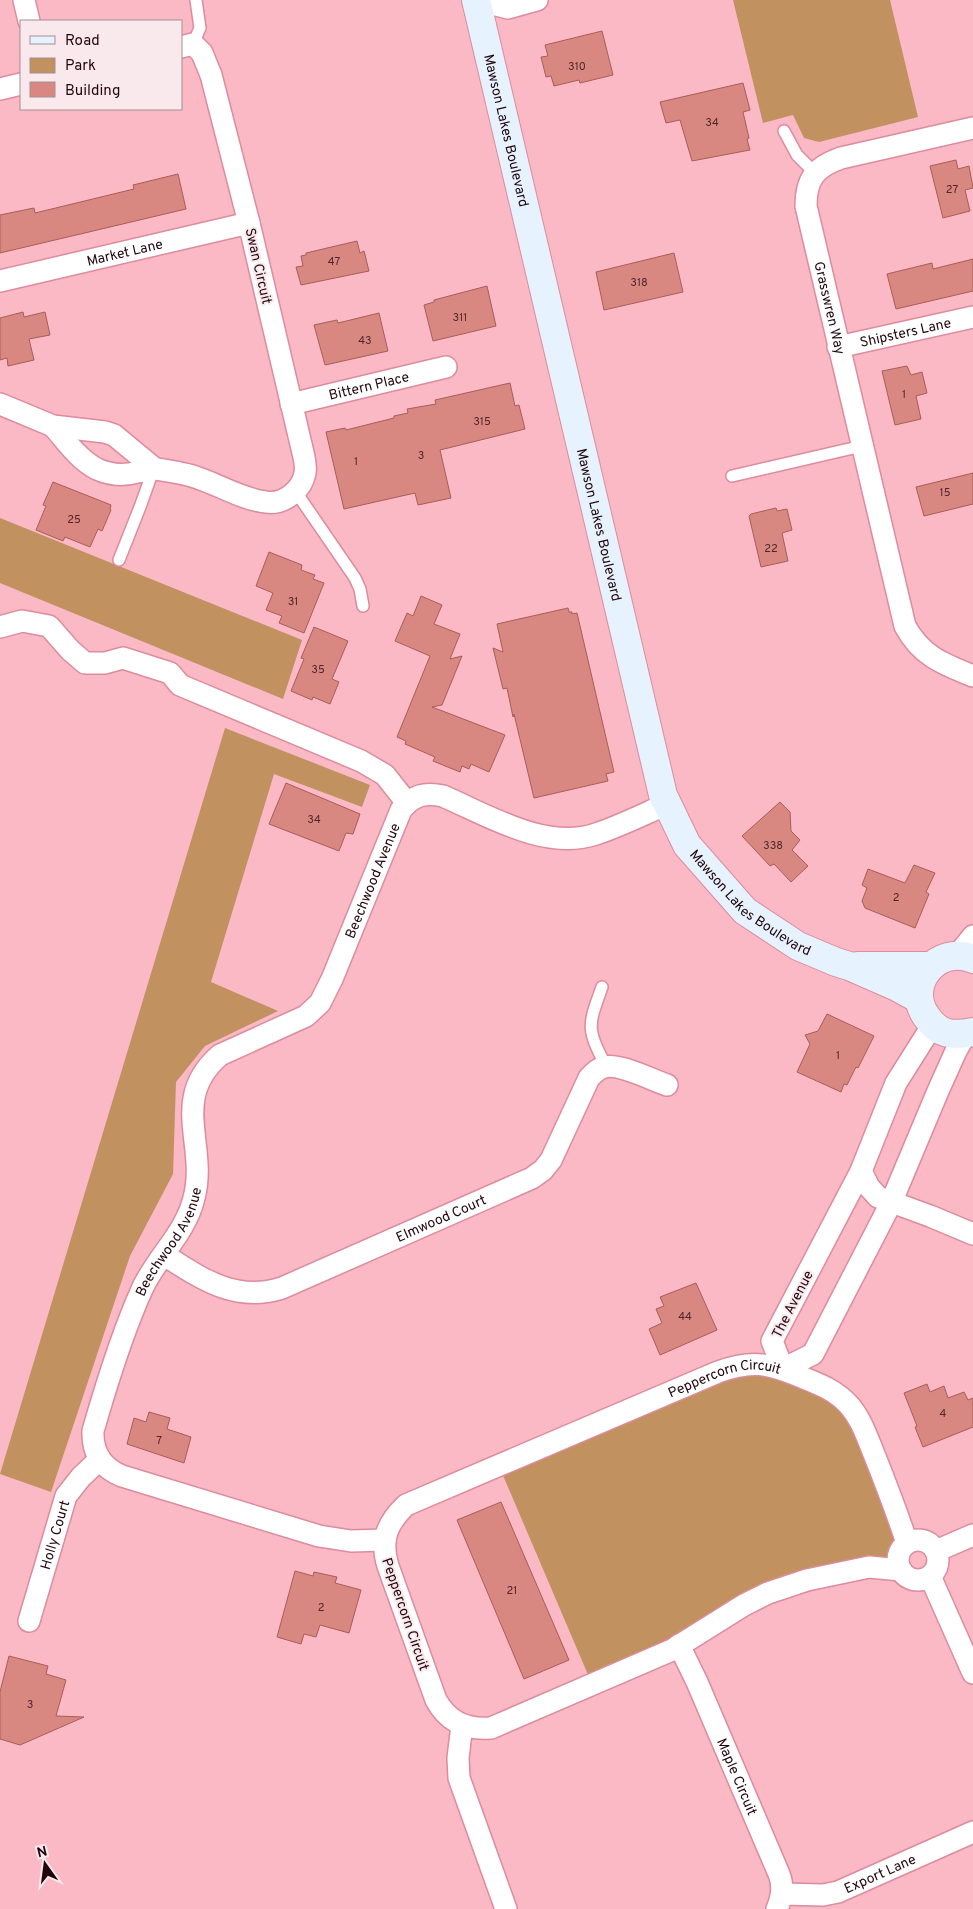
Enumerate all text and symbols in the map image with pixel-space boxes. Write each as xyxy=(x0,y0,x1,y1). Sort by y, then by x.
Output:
legend xyxy=(20,20,182,110)
text: Road xyxy=(65,32,100,51)
street label: Mawson Lakes Boulevard xyxy=(479,53,531,209)
text: Park xyxy=(65,57,96,76)
house number: 310 xyxy=(568,60,586,74)
text: Building xyxy=(65,82,120,101)
house number: 34 xyxy=(705,116,719,130)
house number: 27 xyxy=(946,183,958,197)
street label: Swan Circuit xyxy=(241,227,275,306)
street label: Market Lane xyxy=(85,236,165,271)
house number: 47 xyxy=(328,255,340,269)
street label: Grasswren Way xyxy=(809,260,848,356)
house number: 318 xyxy=(630,276,648,290)
house number: 311 xyxy=(453,311,467,325)
street label: Shipsters Lane xyxy=(858,315,953,352)
house number: 43 xyxy=(358,334,372,348)
street label: Bittern Place xyxy=(327,369,411,405)
house number: 1 xyxy=(902,388,906,402)
house number: 315 xyxy=(473,415,491,429)
street label: Mawson Lakes Boulevard xyxy=(572,447,624,603)
house number: 3 xyxy=(418,449,424,463)
house number: 1 xyxy=(354,455,358,469)
house number: 15 xyxy=(940,486,951,500)
house number: 25 xyxy=(67,513,81,527)
house number: 22 xyxy=(764,542,778,556)
house number: 31 xyxy=(288,595,298,609)
house number: 35 xyxy=(311,663,325,677)
house number: 34 xyxy=(307,813,321,827)
street label: Beechwood Avenue xyxy=(342,821,405,941)
house number: 338 xyxy=(763,839,783,853)
street label: Mawson Lakes Boulevard xyxy=(685,847,813,960)
house number: 2 xyxy=(893,891,899,905)
house number: 1 xyxy=(836,1049,840,1063)
street label: Beechwood Avenue xyxy=(133,1186,206,1299)
street label: Elmwood Court xyxy=(394,1192,489,1247)
street label: The Avenue xyxy=(769,1268,818,1341)
house number: 44 xyxy=(678,1310,692,1324)
street label: Peppercorn Circuit xyxy=(666,1357,783,1402)
house number: 4 xyxy=(940,1407,947,1421)
house number: 7 xyxy=(156,1434,162,1448)
street label: Holly Court xyxy=(38,1498,74,1572)
street label: Peppercorn Circuit xyxy=(377,1556,432,1673)
house number: 21 xyxy=(507,1584,517,1598)
house number: 2 xyxy=(318,1601,324,1615)
house number: 3 xyxy=(27,1698,33,1712)
street label: Maple Circuit xyxy=(712,1736,760,1818)
north arrow xyxy=(20,1839,70,1889)
text: N xyxy=(35,1843,49,1862)
street label: Export Lane xyxy=(842,1851,919,1898)

